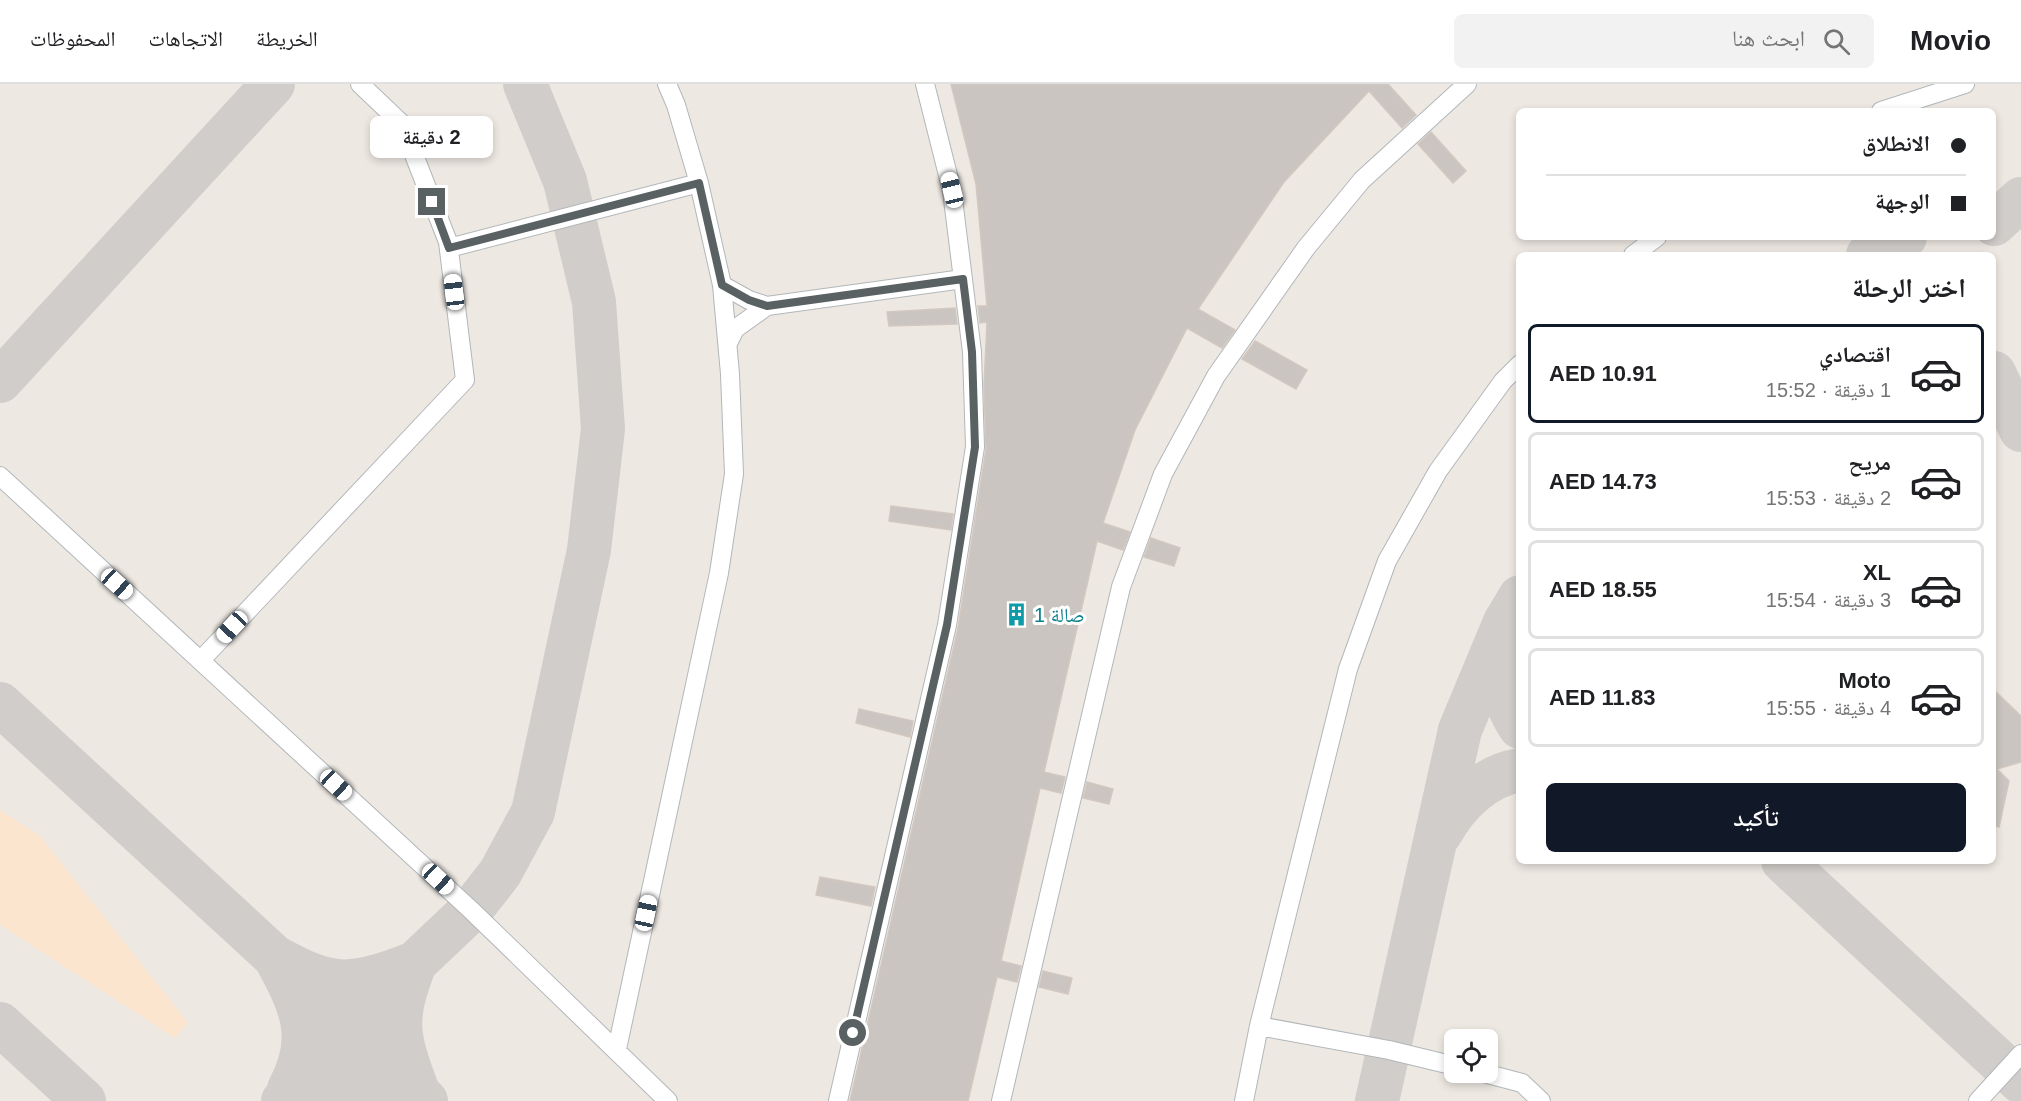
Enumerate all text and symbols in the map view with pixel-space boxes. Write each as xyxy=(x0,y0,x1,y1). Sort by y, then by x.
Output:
search box xyxy=(1454,14,1874,68)
icon: search xyxy=(1820,25,1853,58)
text: Movio xyxy=(1910,25,1991,56)
text: ابحث هنا xyxy=(1732,26,1805,51)
text: المحفوظات xyxy=(30,27,115,50)
text: الاتجاهات xyxy=(148,27,223,50)
text: الخريطة xyxy=(256,27,318,50)
callout: 2 دقيقة xyxy=(370,115,494,157)
text: 2 دقيقة xyxy=(402,126,461,148)
text: الانطلاق xyxy=(1862,131,1930,156)
car xyxy=(939,170,965,210)
route end xyxy=(418,188,445,215)
text: الوجهة xyxy=(1875,189,1930,214)
car xyxy=(443,273,465,311)
text: اختر الرحلة xyxy=(1852,273,1966,303)
text: اقتصادي xyxy=(1819,342,1891,367)
icon: car xyxy=(1909,347,1963,401)
text: AED 10.91 xyxy=(1549,361,1657,386)
text: 1 دقيقة · 15:52 xyxy=(1766,379,1891,401)
text: مريح xyxy=(1848,450,1891,475)
icon: car xyxy=(1909,455,1963,509)
text: AED 14.73 xyxy=(1549,469,1657,494)
text: 2 دقيقة · 15:53 xyxy=(1766,487,1891,509)
text: XL xyxy=(1863,560,1891,585)
icon: car xyxy=(1909,563,1963,617)
car xyxy=(98,565,136,603)
text: AED 18.55 xyxy=(1549,577,1657,602)
text: 3 دقيقة · 15:54 xyxy=(1766,589,1891,611)
building icon: صالة 1 xyxy=(1003,602,1029,628)
place label: صالة 1 xyxy=(1034,604,1085,626)
car xyxy=(213,608,251,646)
text: Moto xyxy=(1838,668,1891,693)
icon: car xyxy=(1909,671,1963,725)
text: AED 11.83 xyxy=(1549,685,1655,710)
text: 4 دقيقة · 15:55 xyxy=(1766,697,1891,719)
car xyxy=(317,766,355,804)
button: تأكيد xyxy=(1546,783,1966,852)
car xyxy=(419,860,457,898)
car xyxy=(633,894,659,932)
route start xyxy=(839,1019,866,1046)
map controls xyxy=(1444,1029,1498,1083)
button: locate xyxy=(1444,1029,1498,1083)

